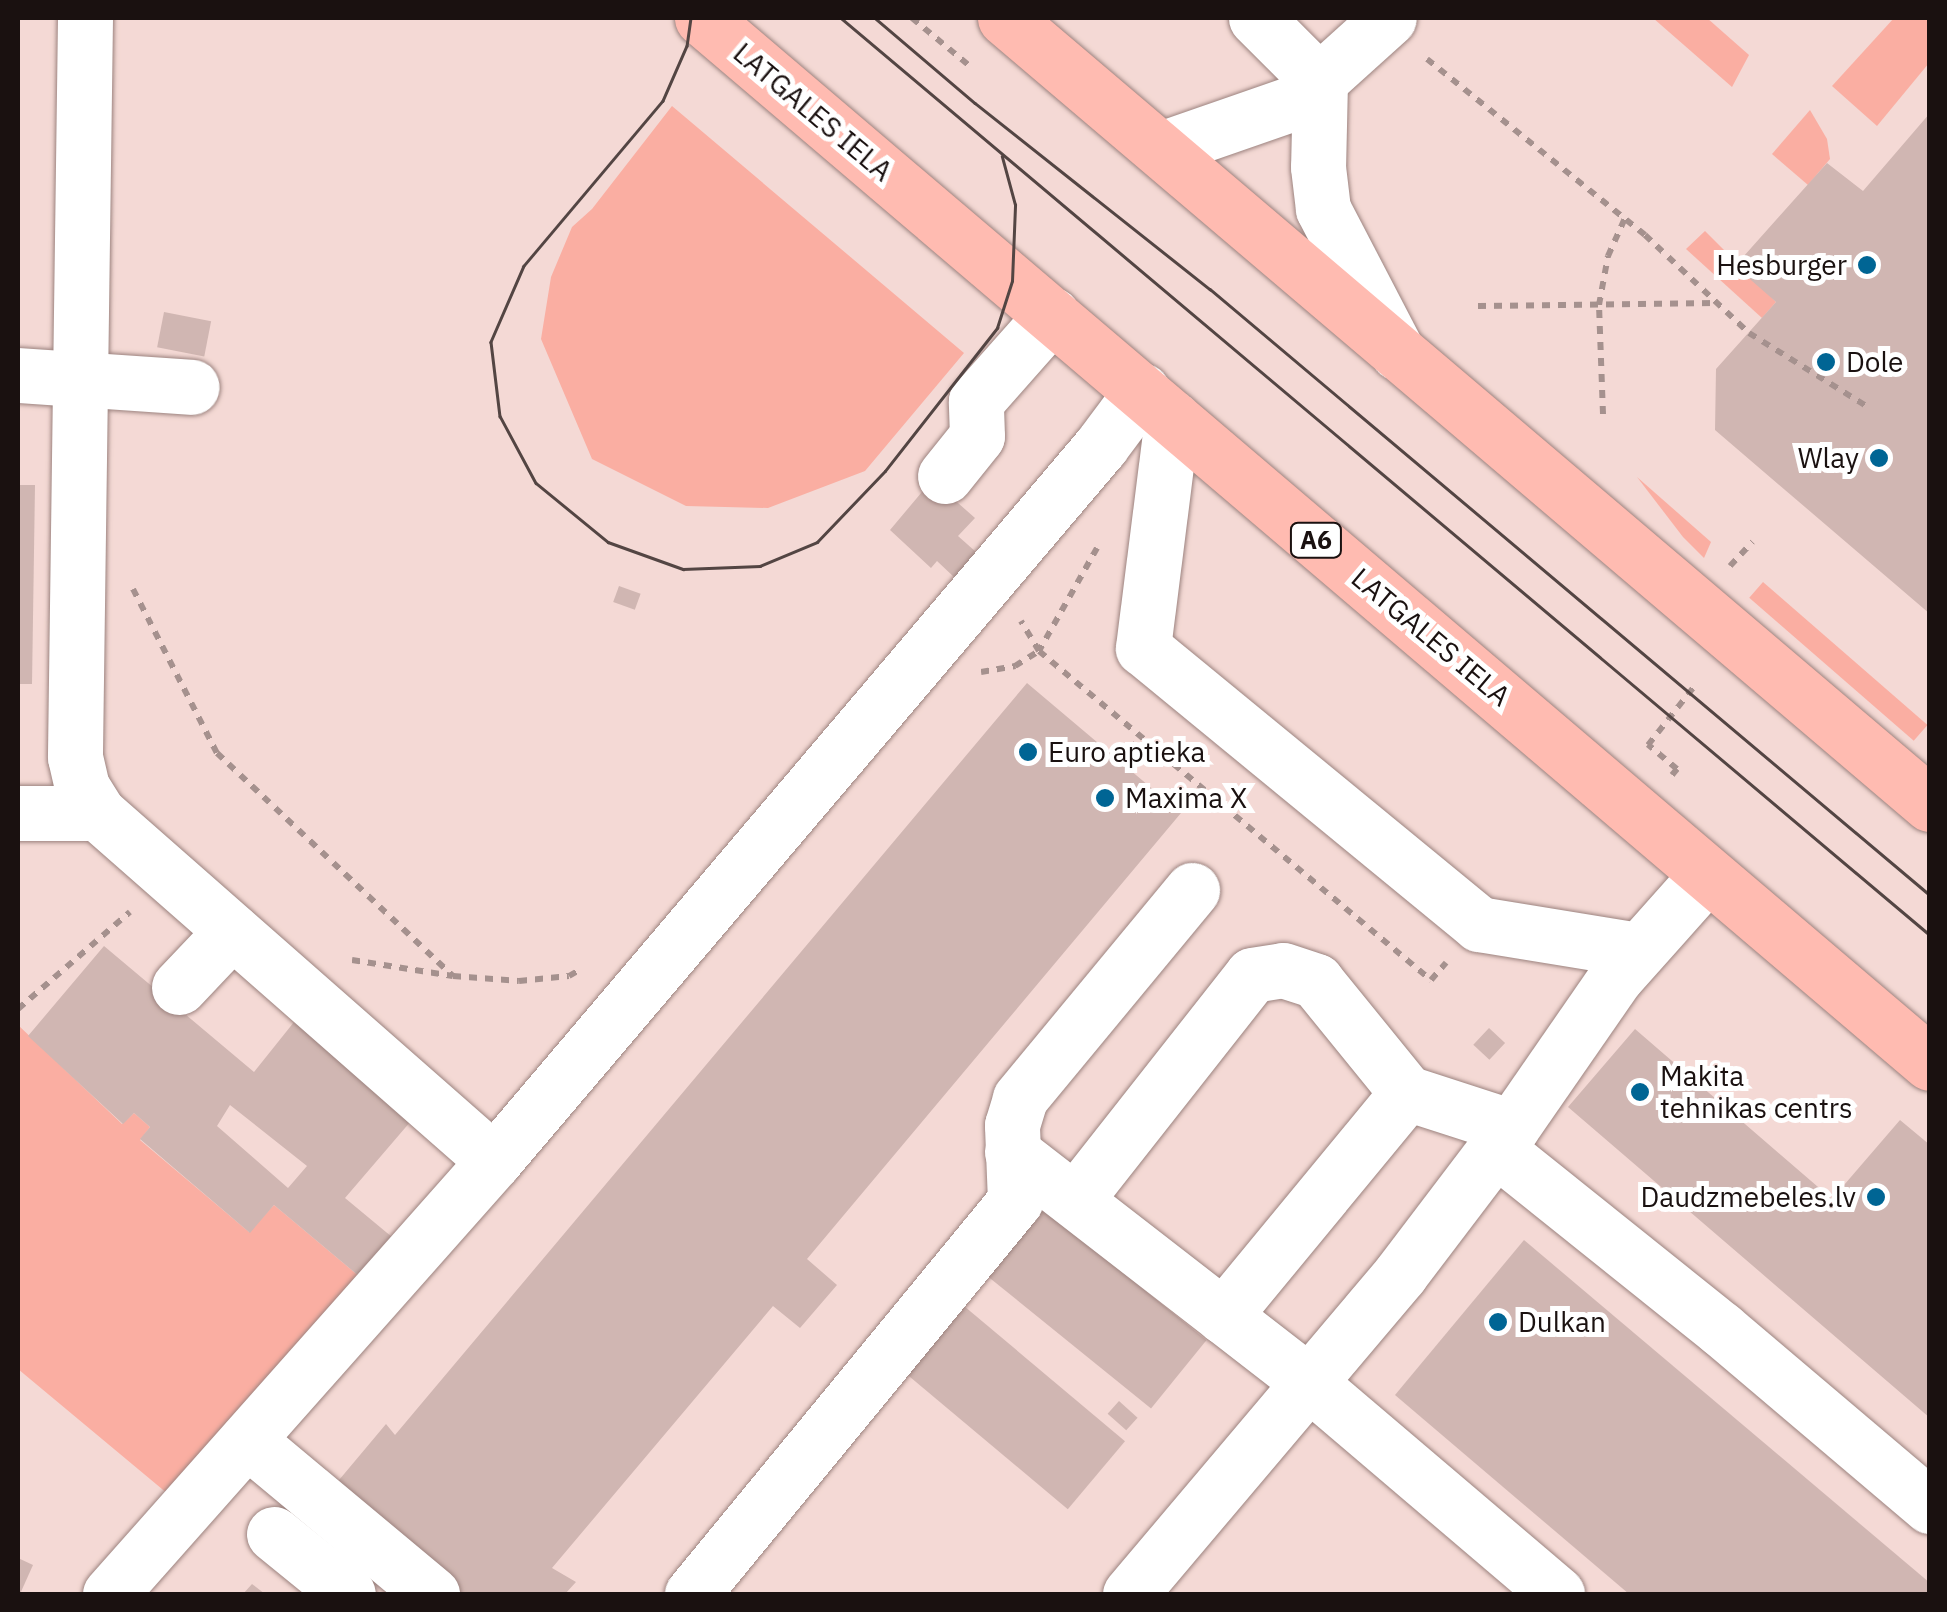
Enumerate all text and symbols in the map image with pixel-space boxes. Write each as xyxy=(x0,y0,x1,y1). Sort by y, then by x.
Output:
street label: LATGALES IELA xyxy=(727,36,899,188)
place label: Hesburger xyxy=(1716,248,1847,282)
marker: Hesburger xyxy=(1856,254,1878,276)
place label: Dole xyxy=(1846,345,1903,379)
marker: Dole xyxy=(1815,351,1837,373)
place label: Wlay xyxy=(1798,441,1859,475)
marker: Wlay xyxy=(1868,447,1890,469)
road number: A6 xyxy=(1288,520,1344,560)
street label: LATGALES IELA xyxy=(1345,561,1517,713)
place label: Euro aptieka xyxy=(1048,735,1205,769)
marker: Euro aptieka xyxy=(1017,741,1039,763)
place label: Maxima X xyxy=(1125,781,1247,815)
marker: Maxima X xyxy=(1094,787,1116,809)
place label: Makita tehnikas centrs xyxy=(1660,1059,1853,1125)
marker: Makita tehnikas centrs xyxy=(1629,1081,1651,1103)
place label: Daudzmebeles.lv xyxy=(1640,1180,1856,1214)
marker: Daudzmebeles.lv xyxy=(1865,1186,1887,1208)
place label: Dulkan xyxy=(1518,1305,1606,1339)
marker: Dulkan xyxy=(1487,1311,1509,1333)

